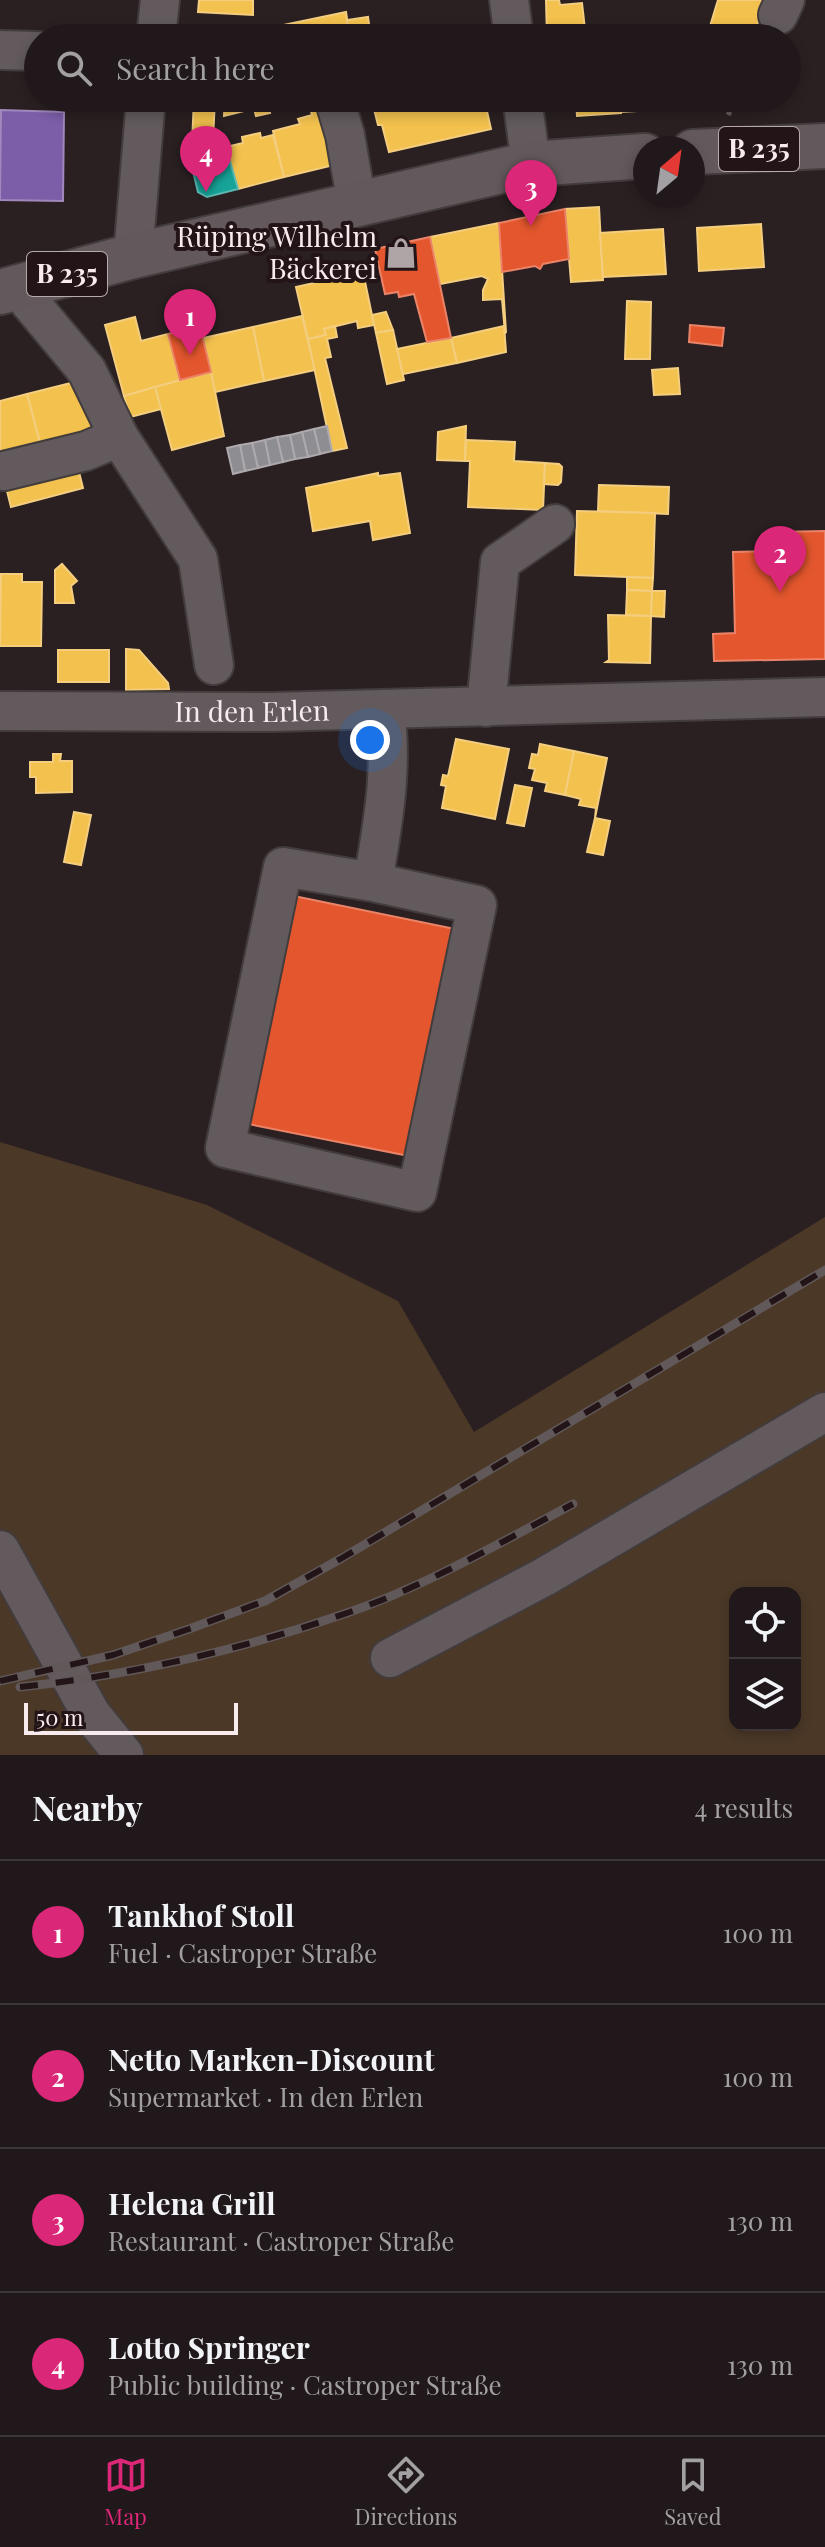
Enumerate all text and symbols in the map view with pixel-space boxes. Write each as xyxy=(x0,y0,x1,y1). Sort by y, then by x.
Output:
search box xyxy=(24,24,801,112)
icon: search xyxy=(52,46,96,90)
text: Search here xyxy=(116,48,275,88)
pin: 4 xyxy=(180,126,232,192)
road number: B 235 xyxy=(719,127,799,171)
north arrow xyxy=(633,136,705,208)
pin: 3 xyxy=(505,160,557,226)
place label: Rüping Wilhelm Bäckerei xyxy=(176,217,377,286)
shop icon: Rüping Wilhelm Bäckerei xyxy=(384,236,418,270)
road number: B 235 xyxy=(27,252,107,296)
pin: 1 xyxy=(164,289,216,355)
pin: 2 xyxy=(754,526,806,592)
street label: In den Erlen xyxy=(174,690,330,729)
your location xyxy=(350,720,390,760)
map controls xyxy=(729,1587,801,1731)
button: locate xyxy=(729,1587,801,1659)
button: layers xyxy=(729,1659,801,1731)
scale bar xyxy=(24,1699,238,1735)
text: 50 m xyxy=(36,1702,83,1732)
text: Nearby xyxy=(32,1784,143,1830)
text: 4 results xyxy=(694,1790,793,1825)
text: Tankhof Stoll xyxy=(108,1895,294,1935)
text: 1 xyxy=(53,1915,63,1950)
text: 100 m xyxy=(723,1915,793,1950)
text: Fuel · Castroper Straße xyxy=(108,1935,377,1970)
text: Netto Marken-Discount xyxy=(108,2039,435,2079)
text: 2 xyxy=(51,2059,65,2094)
text: 100 m xyxy=(723,2059,793,2094)
text: Supermarket · In den Erlen xyxy=(108,2079,423,2114)
text: Helena Grill xyxy=(108,2183,276,2223)
text: 3 xyxy=(52,2203,64,2238)
text: 130 m xyxy=(727,2203,793,2238)
text: Restaurant · Castroper Straße xyxy=(108,2223,454,2258)
text: Lotto Springer xyxy=(108,2327,310,2367)
text: 4 xyxy=(51,2347,65,2382)
text: 130 m xyxy=(727,2347,793,2382)
text: Public building · Castroper Straße xyxy=(108,2367,502,2402)
tab: Map xyxy=(104,2453,148,2531)
tab: Directions xyxy=(355,2453,457,2531)
tab: Saved xyxy=(664,2453,722,2531)

